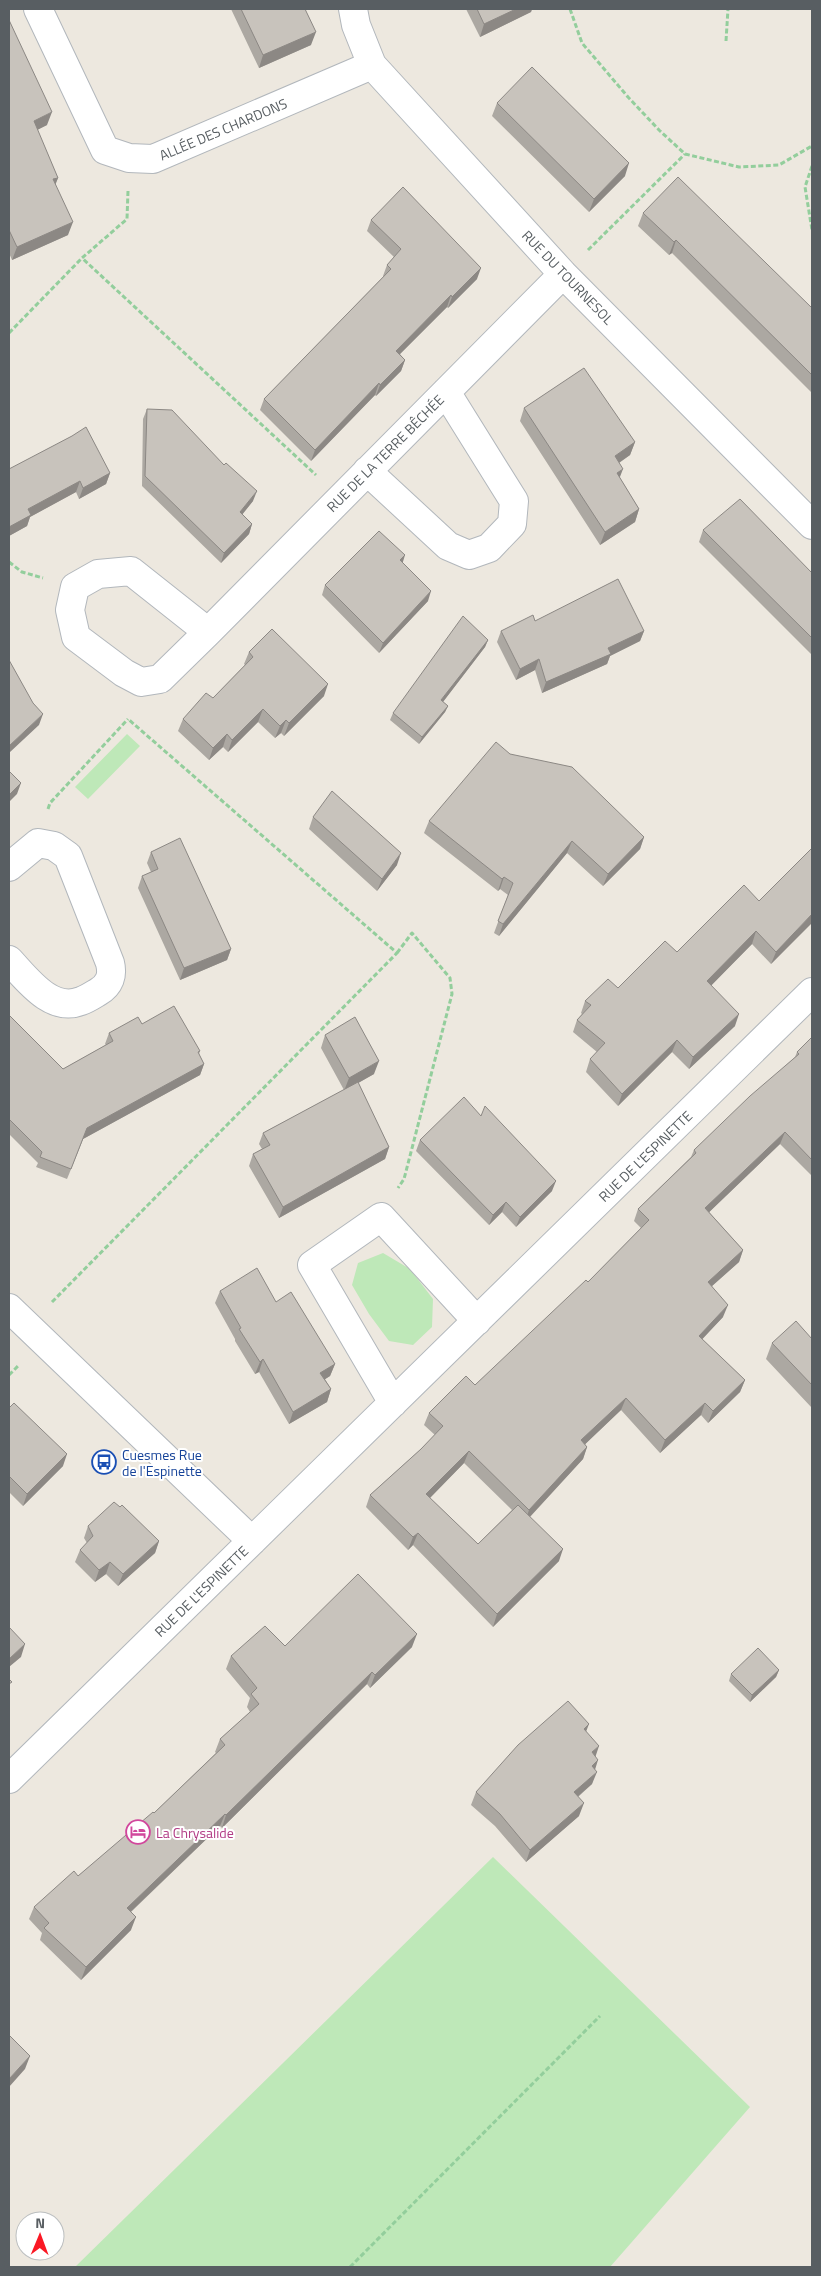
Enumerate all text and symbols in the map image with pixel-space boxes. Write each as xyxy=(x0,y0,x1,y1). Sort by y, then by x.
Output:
street label: ALLÉE DES CHARDONS xyxy=(156,93,290,165)
street label: RUE DU TOURNESOL xyxy=(517,225,619,329)
street label: RUE DE LA TERRE BÊCHÉE xyxy=(322,389,449,516)
street label: RUE DE L'ESPINETTE xyxy=(593,1105,697,1206)
place label: Cuesmes Rue de l'Espinette xyxy=(122,1444,202,1481)
bus stop icon: Cuesmes Rue de l'Espinette xyxy=(91,1449,117,1475)
street label: RUE DE L'ESPINETTE xyxy=(149,1540,253,1641)
hotel icon: La Chrysalide xyxy=(125,1819,151,1845)
place label: La Chrysalide xyxy=(156,1822,234,1843)
north arrow xyxy=(15,2211,65,2261)
text: N xyxy=(35,2212,45,2233)

